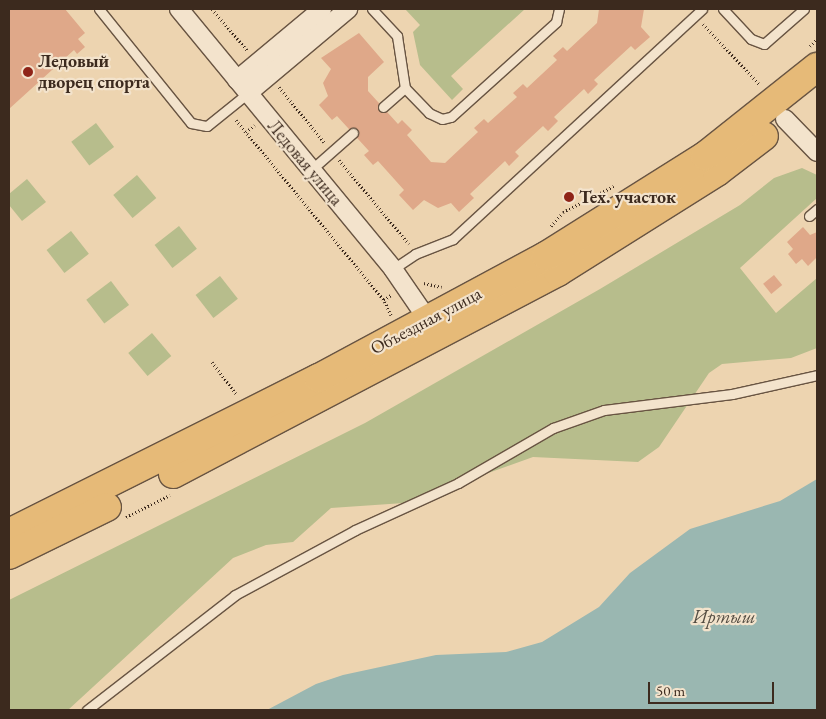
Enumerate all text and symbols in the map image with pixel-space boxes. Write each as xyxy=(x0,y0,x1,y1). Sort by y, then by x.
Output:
place label: Ледовый дворец спорта xyxy=(38,51,150,94)
marker: Ледовый дворец спорта xyxy=(22,66,34,78)
street label: Ледовая улица xyxy=(263,116,347,210)
place label: Тех. участок xyxy=(579,186,676,208)
marker: Тех. участок xyxy=(563,191,575,203)
street label: Объездная улица xyxy=(367,283,485,359)
water label: Иртыш xyxy=(693,606,755,628)
scale bar xyxy=(651,672,777,704)
text: 50 m xyxy=(656,681,685,700)

